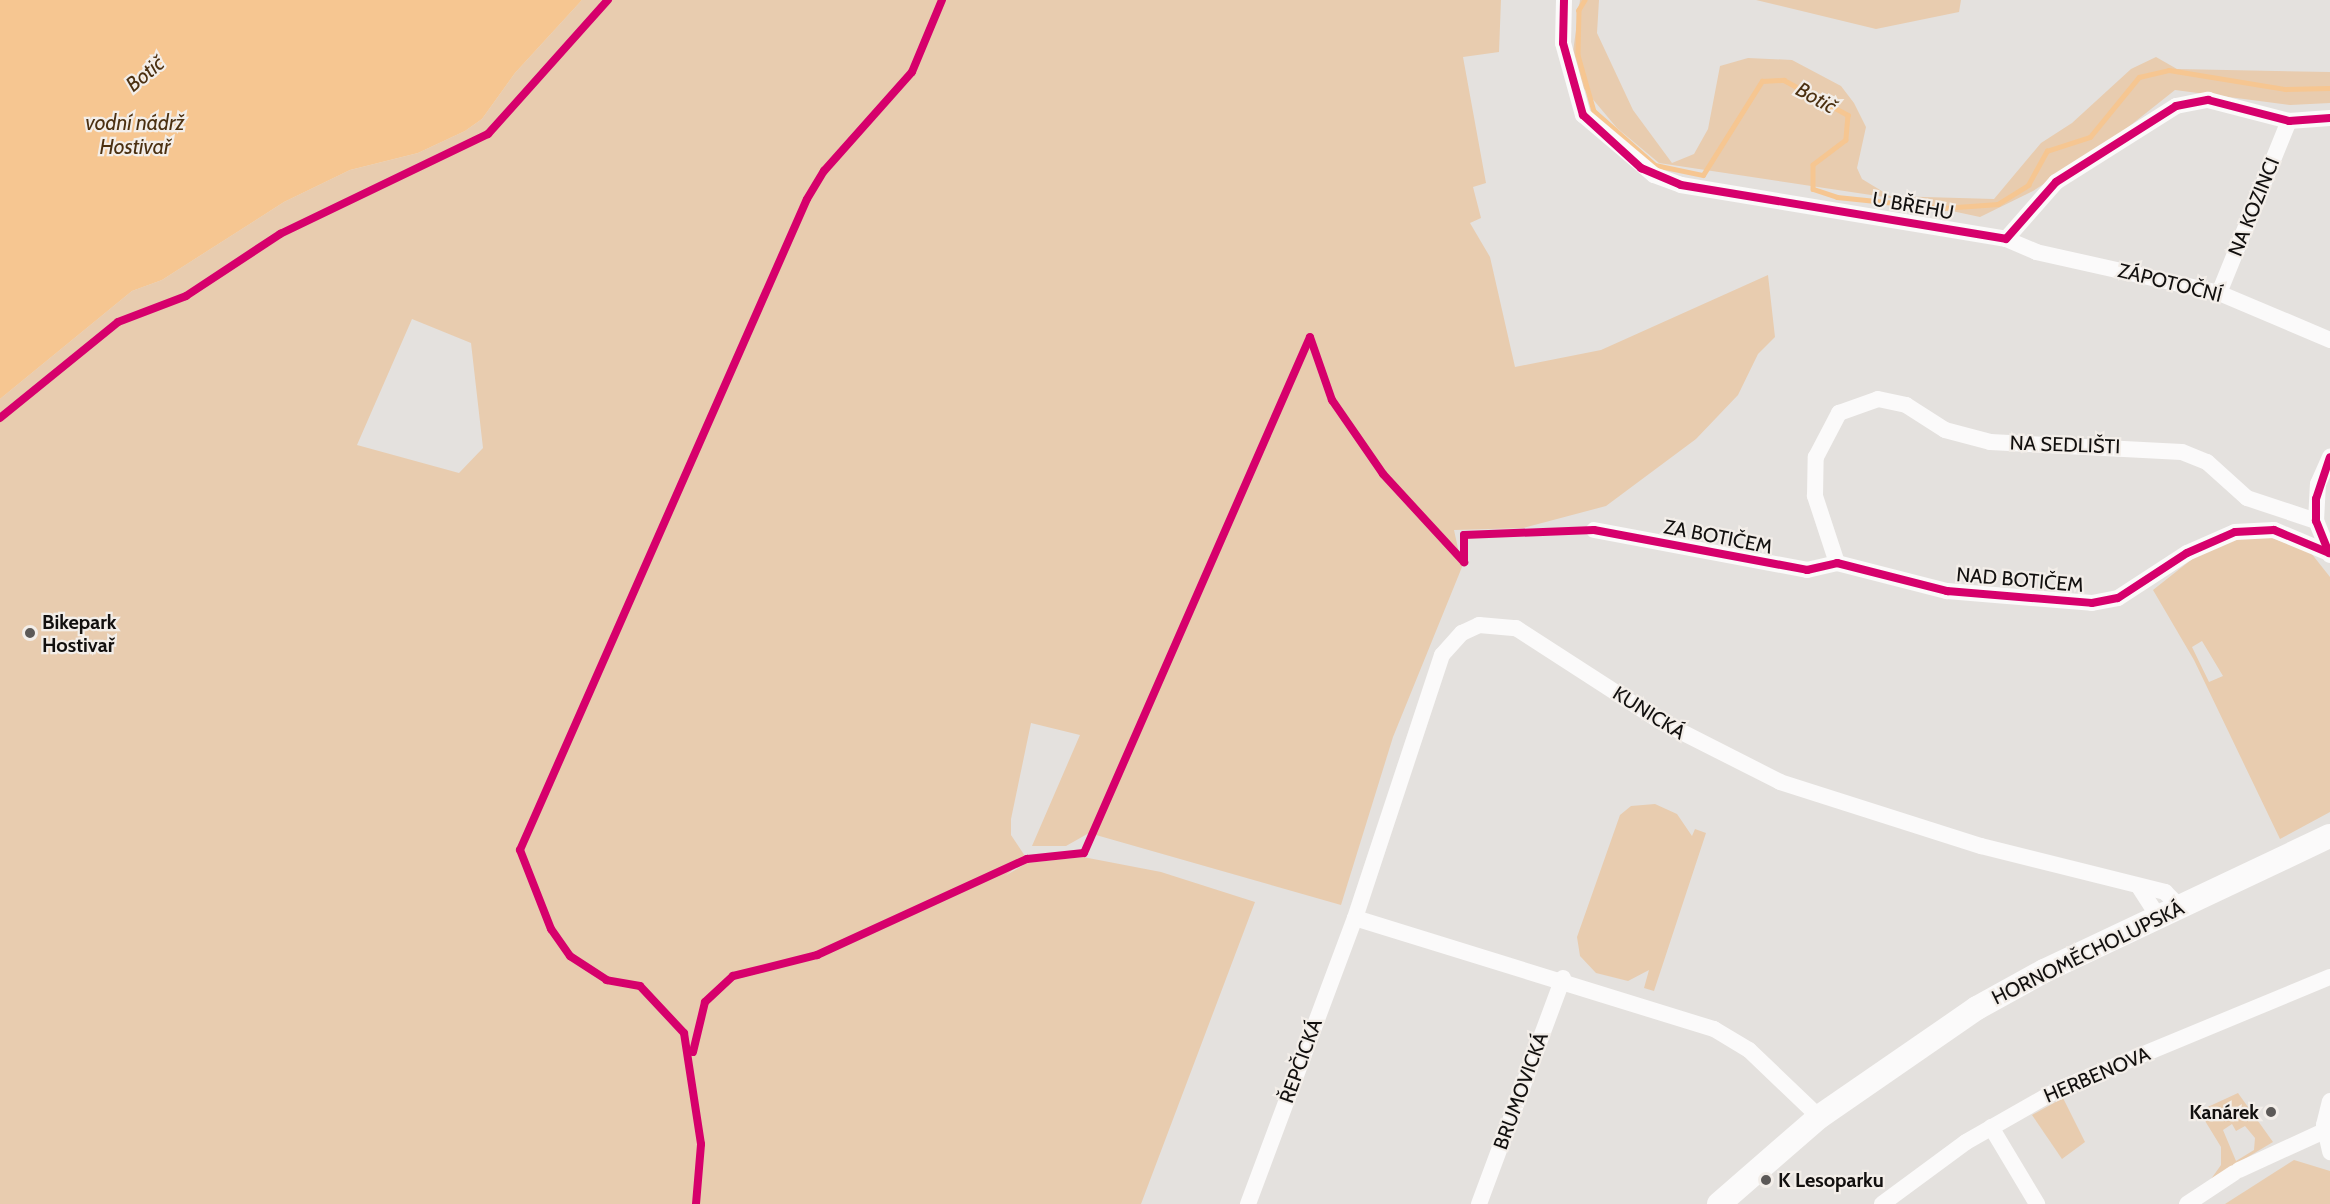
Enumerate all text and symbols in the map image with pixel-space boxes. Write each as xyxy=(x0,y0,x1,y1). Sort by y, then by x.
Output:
water label: Botič xyxy=(121,51,169,97)
water label: Botič xyxy=(1791,77,1841,119)
water label: vodní nádrž Hostivař xyxy=(86,110,184,160)
street label: NA KOZINCI xyxy=(2223,154,2285,260)
street label: U BŘEHU xyxy=(1870,187,1956,225)
street label: ZÁPOTOČNÍ xyxy=(2115,258,2225,308)
street label: NA SEDLIŠTI xyxy=(2009,431,2121,459)
street label: ZA BOTIČEM xyxy=(1662,515,1774,559)
street label: NAD BOTIČEM xyxy=(1955,562,2085,598)
place label: Bikepark Hostivař xyxy=(42,610,116,657)
marker: Bikepark Hostivař xyxy=(23,626,37,640)
street label: KUNICKÁ xyxy=(1608,681,1690,745)
street label: HORNOMĚCHOLUPSKÁ xyxy=(1988,896,2188,1010)
street label: ŘEPČICKÁ xyxy=(1275,1016,1327,1106)
street label: BRUMOVICKÁ xyxy=(1489,1029,1553,1153)
street label: HERBENOVA xyxy=(2040,1042,2154,1108)
place label: Kanárek xyxy=(2189,1100,2259,1124)
marker: Kanárek xyxy=(2264,1105,2278,1119)
place label: K Lesoparku xyxy=(1778,1168,1884,1192)
marker: K Lesoparku xyxy=(1759,1173,1773,1187)

